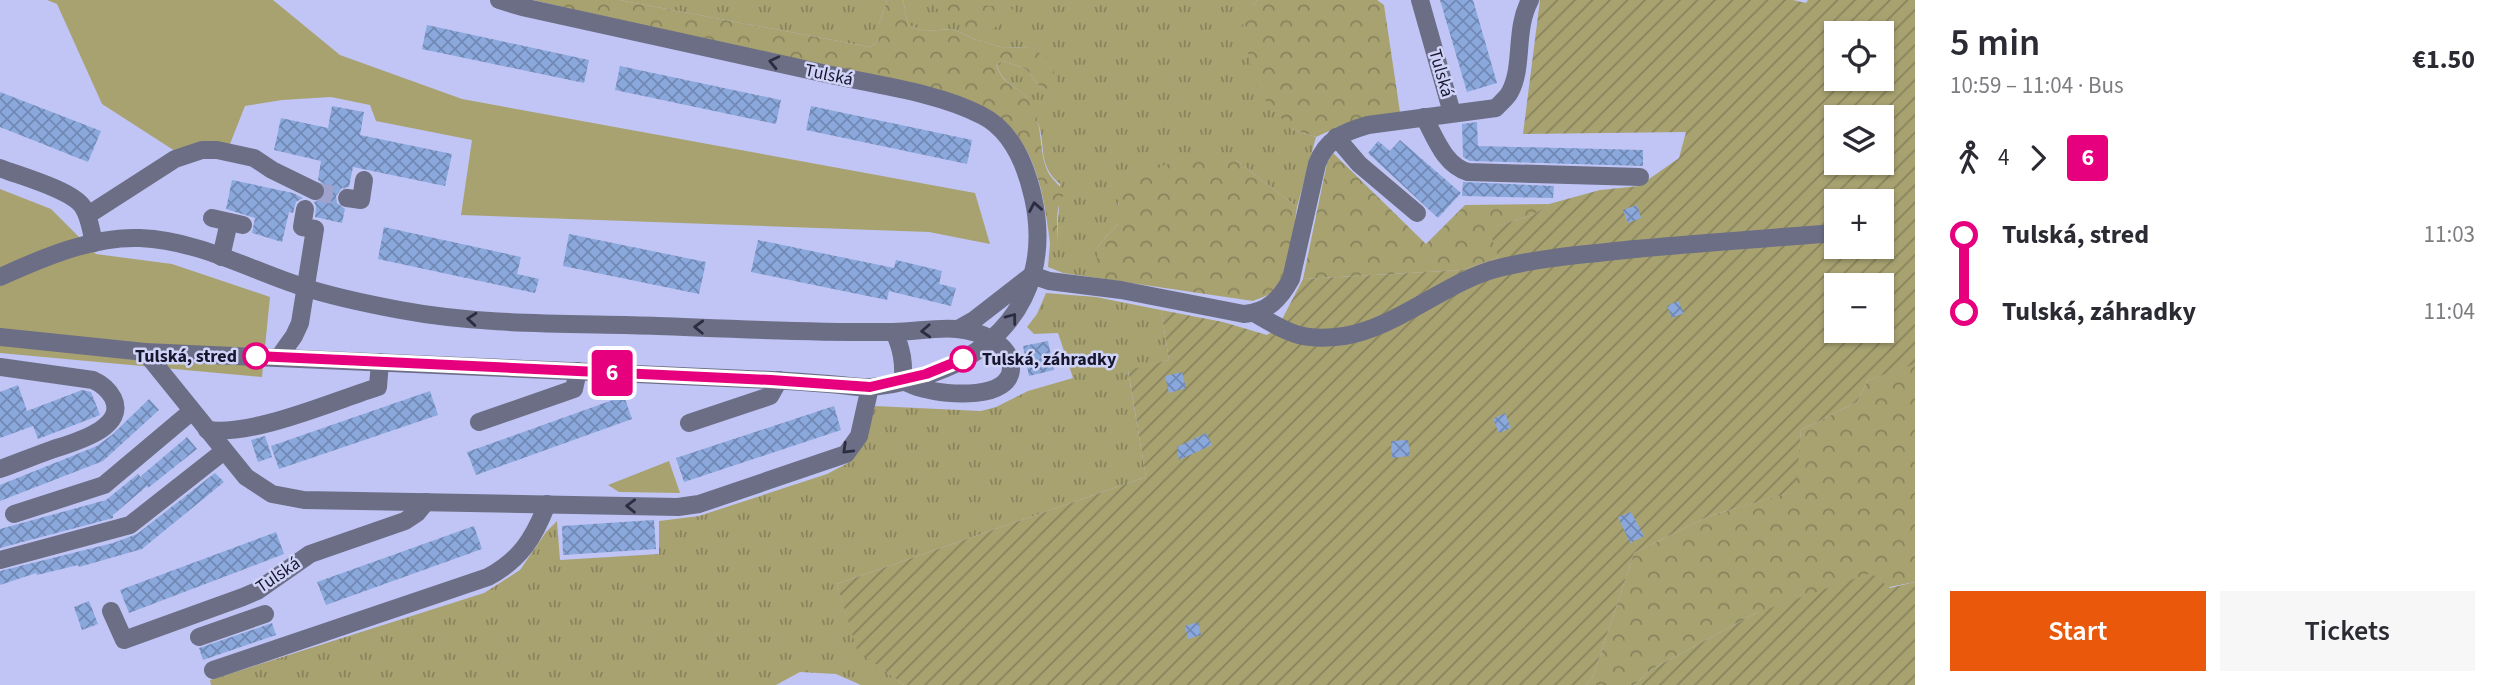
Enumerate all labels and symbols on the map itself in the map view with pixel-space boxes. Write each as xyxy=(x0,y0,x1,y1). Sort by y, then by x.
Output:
street label: Tulská xyxy=(1422,46,1460,100)
one-way arrow xyxy=(768,56,780,71)
street label: Tulská xyxy=(803,58,855,92)
one-way arrow xyxy=(1028,201,1043,213)
one-way arrow xyxy=(466,312,477,327)
one-way arrow xyxy=(1003,313,1016,326)
one-way arrow xyxy=(693,320,704,335)
one-way arrow xyxy=(920,323,931,338)
marker: Tulská, stred xyxy=(243,343,269,369)
place label: Tulská, stred xyxy=(135,344,237,369)
marker: Tulská, záhradky xyxy=(950,346,976,372)
place label: Tulská, záhradky xyxy=(982,347,1117,372)
line badge: 6 xyxy=(589,350,635,396)
one-way arrow xyxy=(843,441,856,454)
one-way arrow xyxy=(625,498,636,514)
street label: Tulská xyxy=(251,551,305,599)

